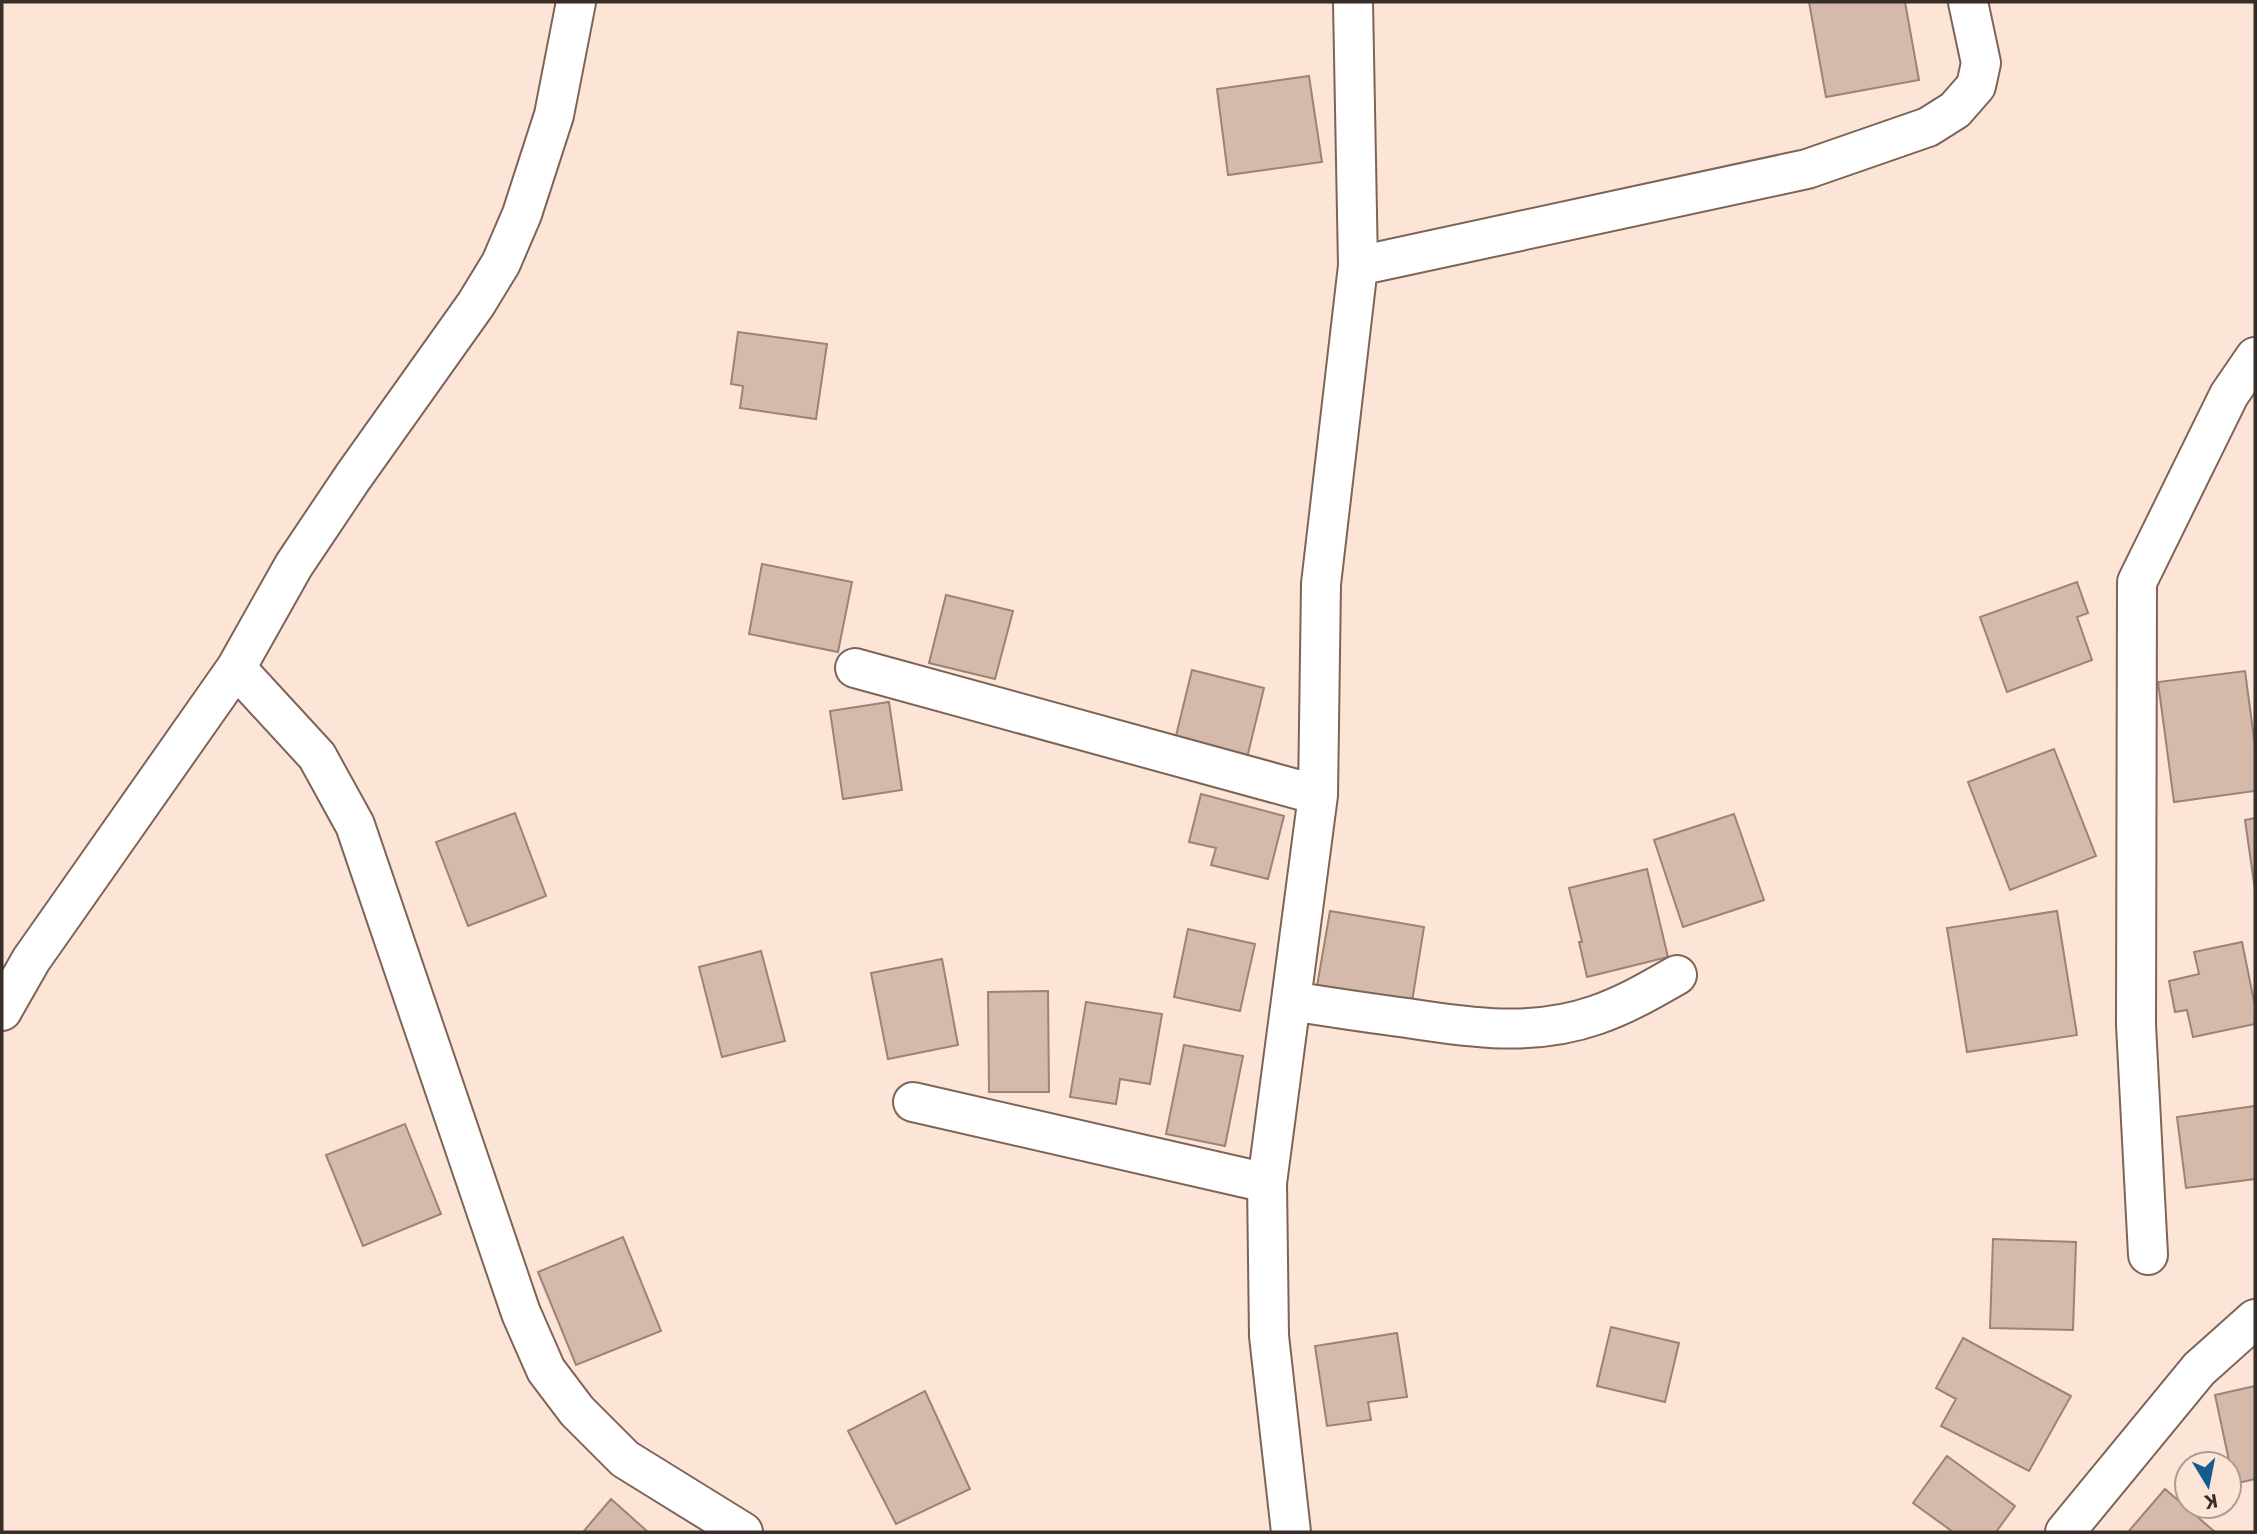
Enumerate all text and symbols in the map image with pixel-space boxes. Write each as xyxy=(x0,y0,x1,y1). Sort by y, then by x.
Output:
north arrow xyxy=(2173,1450,2243,1520)
text: K xyxy=(2203,1490,2220,1515)

